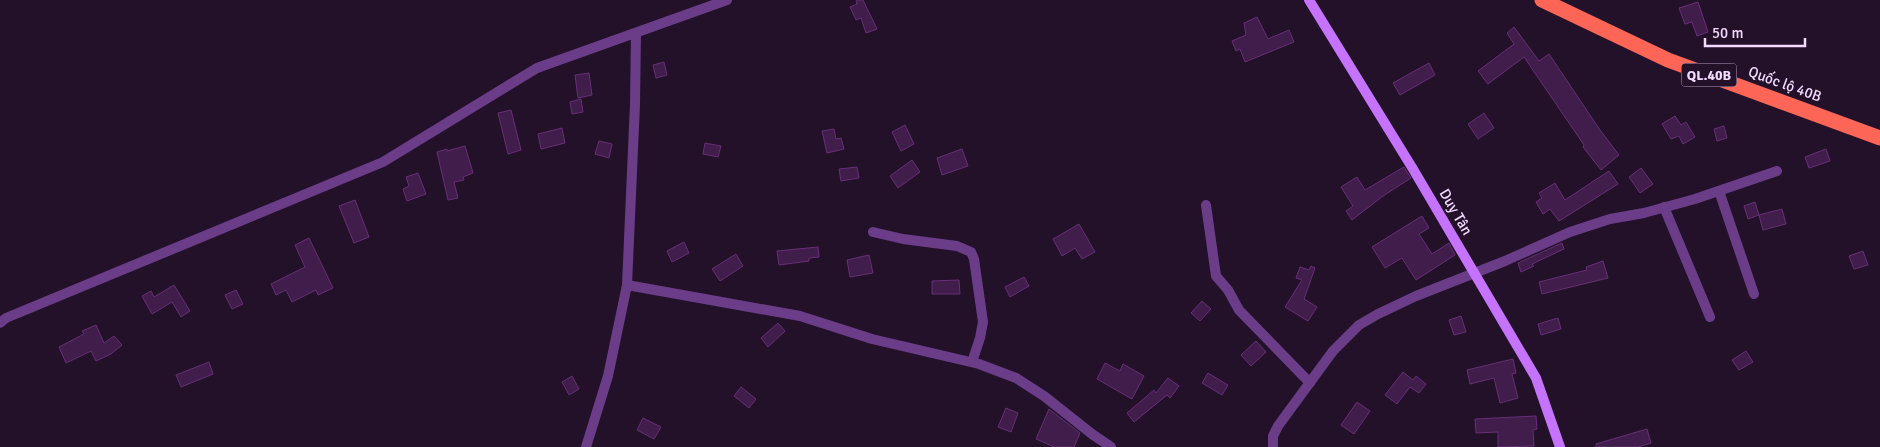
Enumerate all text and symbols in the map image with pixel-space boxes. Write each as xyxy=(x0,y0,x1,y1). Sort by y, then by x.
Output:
scale bar xyxy=(1705,15,1805,47)
text: 50 m xyxy=(1712,24,1743,42)
street label: Quốc lộ 40B xyxy=(1746,62,1824,106)
road number: QL.40B xyxy=(1682,64,1736,86)
street label: Duy Tân xyxy=(1436,186,1476,238)

